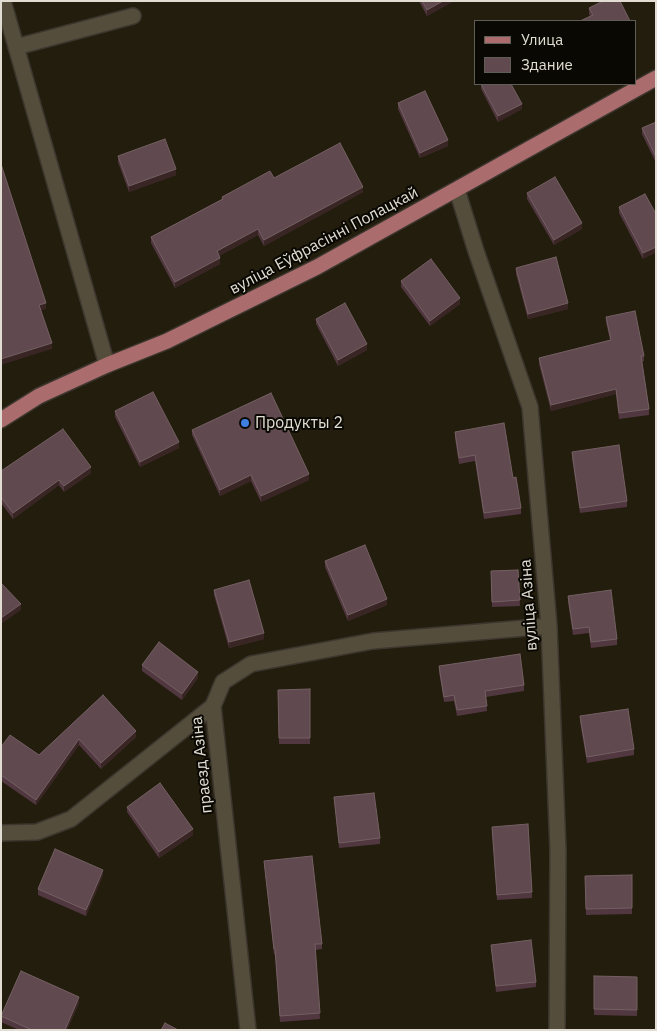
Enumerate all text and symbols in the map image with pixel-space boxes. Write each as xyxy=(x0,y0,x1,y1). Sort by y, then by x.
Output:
legend xyxy=(474,20,637,85)
text: Улица xyxy=(521,30,563,49)
text: Здание xyxy=(521,55,573,74)
street label: вуліца Еўфрасінні Полацкай xyxy=(226,183,422,299)
place label: Продукты 2 xyxy=(255,413,343,433)
marker: Продукты 2 xyxy=(239,417,251,429)
street label: вуліца Азіна xyxy=(516,559,542,651)
street label: праезд Азіна xyxy=(187,716,217,814)

